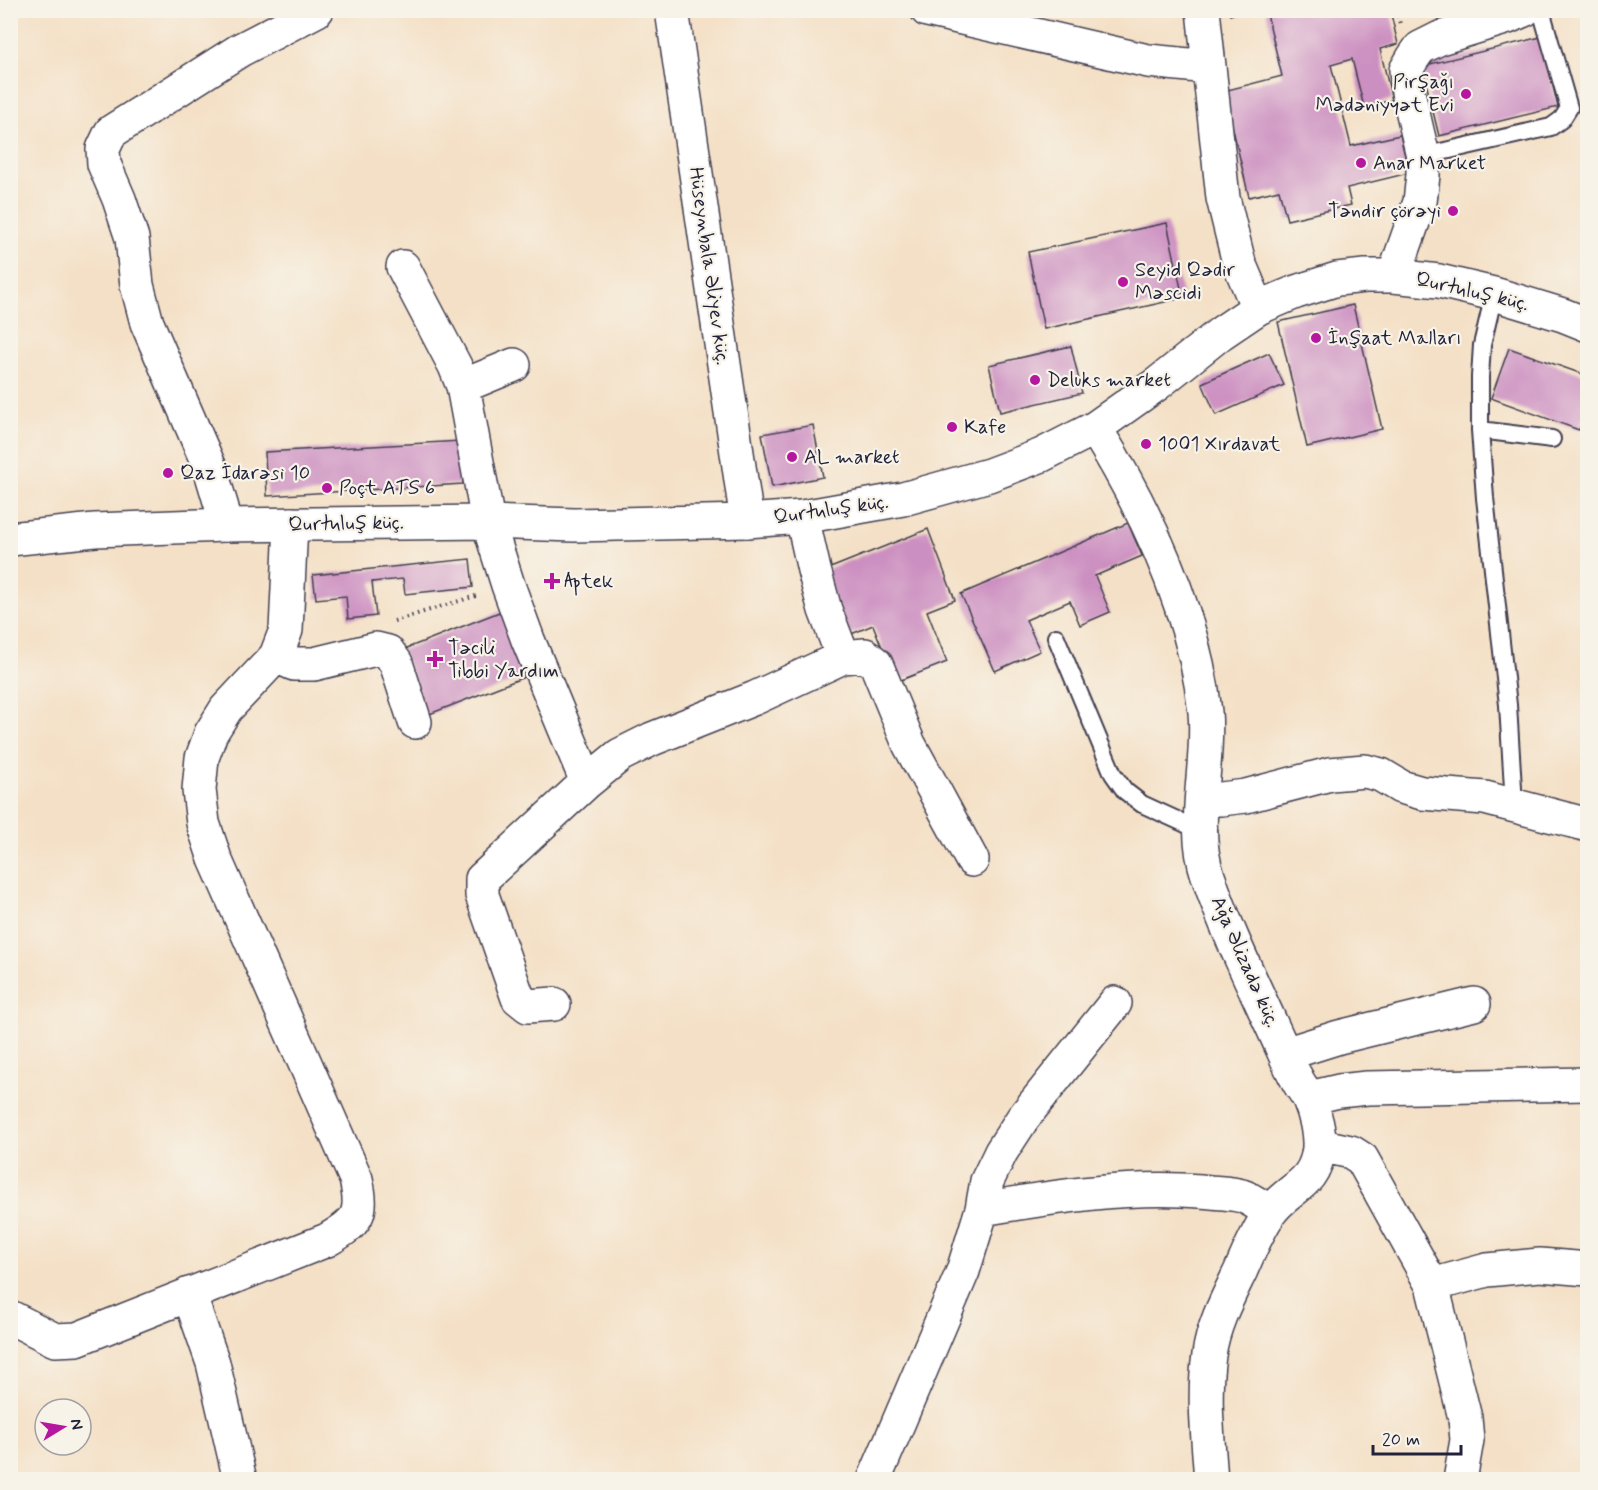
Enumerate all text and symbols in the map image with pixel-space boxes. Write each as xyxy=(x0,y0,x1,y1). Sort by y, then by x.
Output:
place label: Pirşağı Mədəniyyət Evi xyxy=(1316,69,1454,119)
marker: Pirşağı Mədəniyyət Evi xyxy=(1459,87,1473,101)
place label: Anar Market xyxy=(1373,150,1486,177)
marker: Anar Market xyxy=(1354,156,1368,170)
street label: Hüseynbala Əliyev küç. xyxy=(682,165,736,367)
place label: Təndir çörəyi xyxy=(1328,198,1441,225)
marker: Təndir çörəyi xyxy=(1446,204,1460,218)
place label: Seyid Qədir Məscidi xyxy=(1135,257,1236,307)
street label: Qurtuluş küç. xyxy=(1413,266,1531,318)
marker: Seyid Qədir Məscidi xyxy=(1116,275,1130,289)
place label: İnşaat Malları xyxy=(1328,325,1461,352)
marker: İnşaat Malları xyxy=(1309,331,1323,345)
place label: Deluks market xyxy=(1047,367,1171,394)
marker: Deluks market xyxy=(1028,373,1042,387)
place label: Kafe xyxy=(964,414,1006,441)
marker: Kafe xyxy=(945,420,959,434)
place label: 1001 Xırdavat xyxy=(1158,431,1281,458)
marker: 1001 Xırdavat xyxy=(1139,437,1153,451)
place label: AL market xyxy=(804,444,900,471)
marker: AL market xyxy=(785,450,799,464)
place label: Qaz İdarəsi 10 xyxy=(180,460,310,487)
marker: Qaz İdarəsi 10 xyxy=(161,466,175,480)
place label: Poçt ATS 6 xyxy=(339,475,435,502)
marker: Poçt ATS 6 xyxy=(320,481,334,495)
street label: Qurtuluş küç. xyxy=(772,489,890,531)
street label: Qurtuluş küç. xyxy=(288,509,404,539)
place label: Aptek xyxy=(564,568,613,596)
marker: Aptek xyxy=(545,574,559,588)
place label: Təcili Tibbi Yardım xyxy=(448,635,559,685)
marker: Təcili Tibbi Yardım xyxy=(426,650,444,668)
street label: Ağa Əlizadə küç. xyxy=(1204,892,1286,1032)
north arrow xyxy=(33,1397,93,1457)
text: N xyxy=(65,1417,88,1432)
scale bar xyxy=(1373,1418,1462,1456)
text: 20 m xyxy=(1382,1428,1420,1452)

